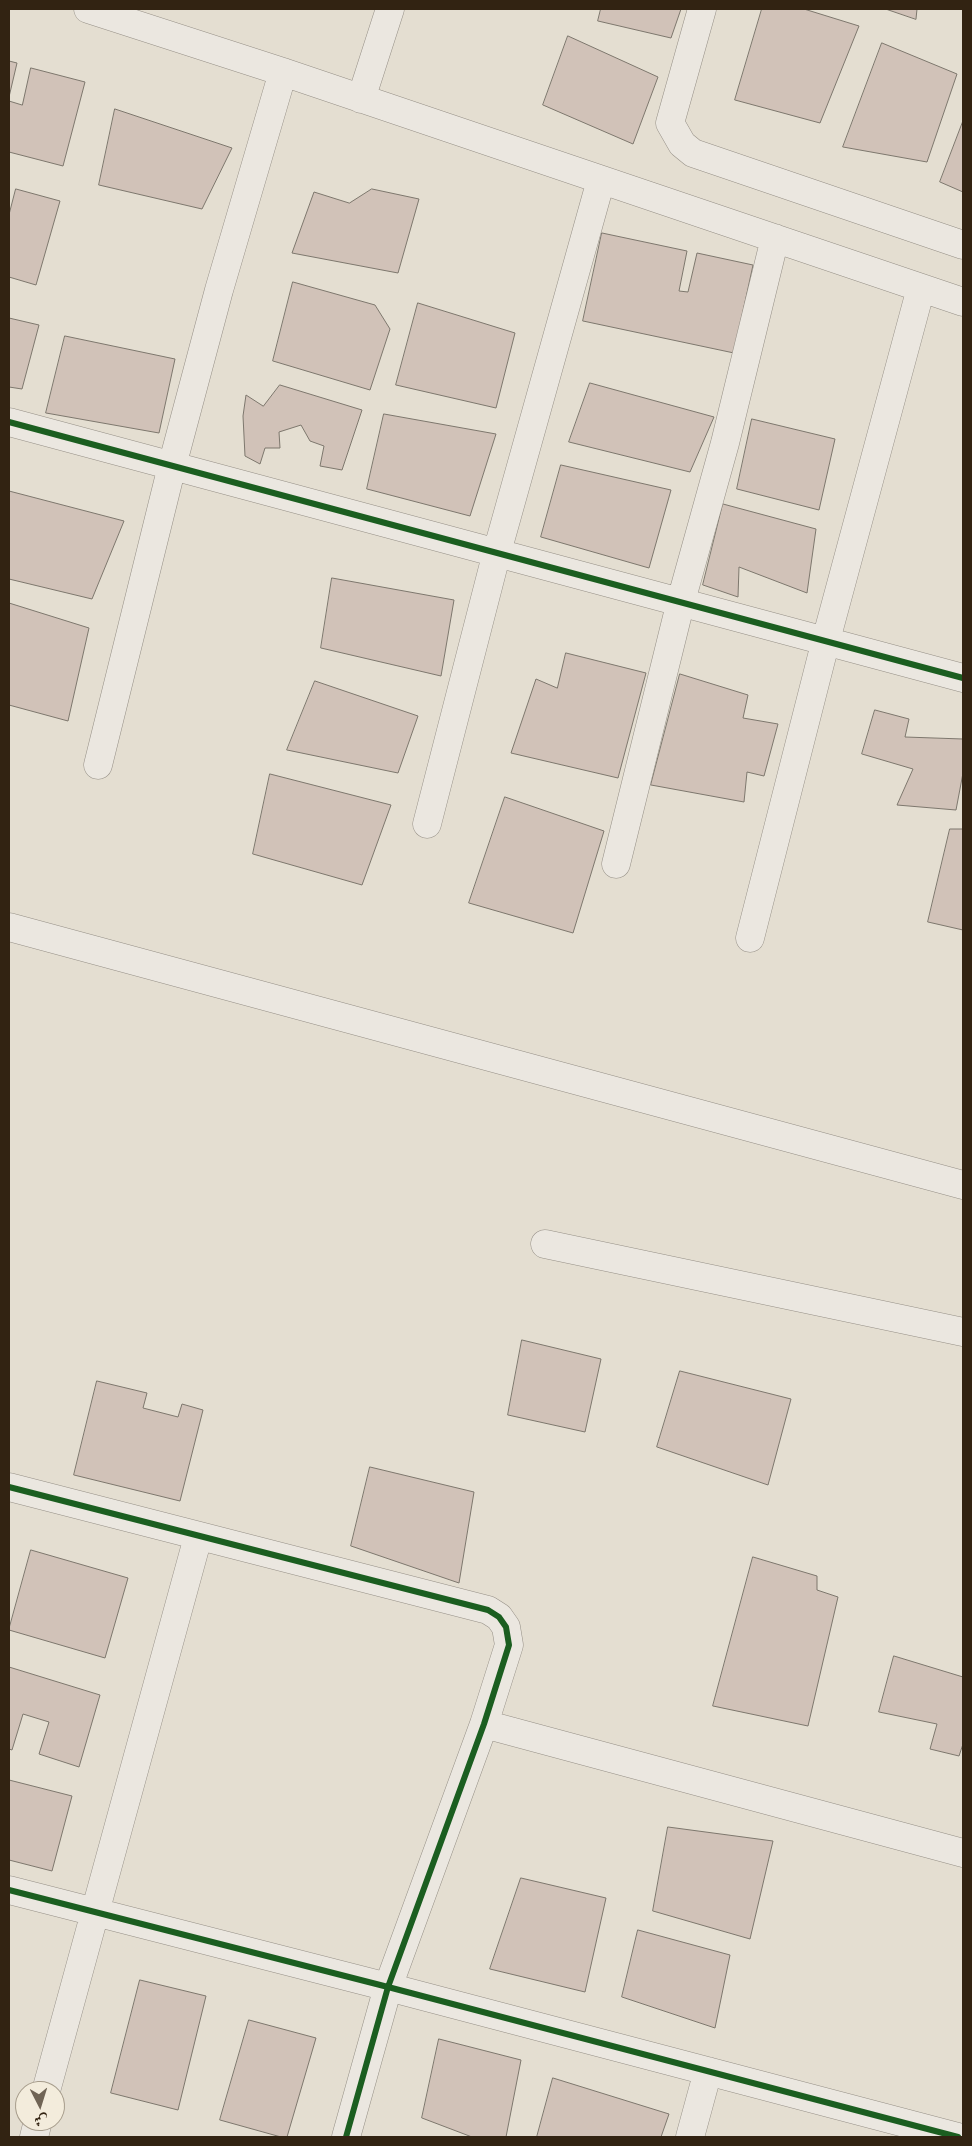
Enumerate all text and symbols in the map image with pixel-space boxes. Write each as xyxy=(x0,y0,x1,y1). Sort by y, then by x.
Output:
north arrow xyxy=(15,2081,65,2131)
text: ش xyxy=(34,2110,49,2130)

